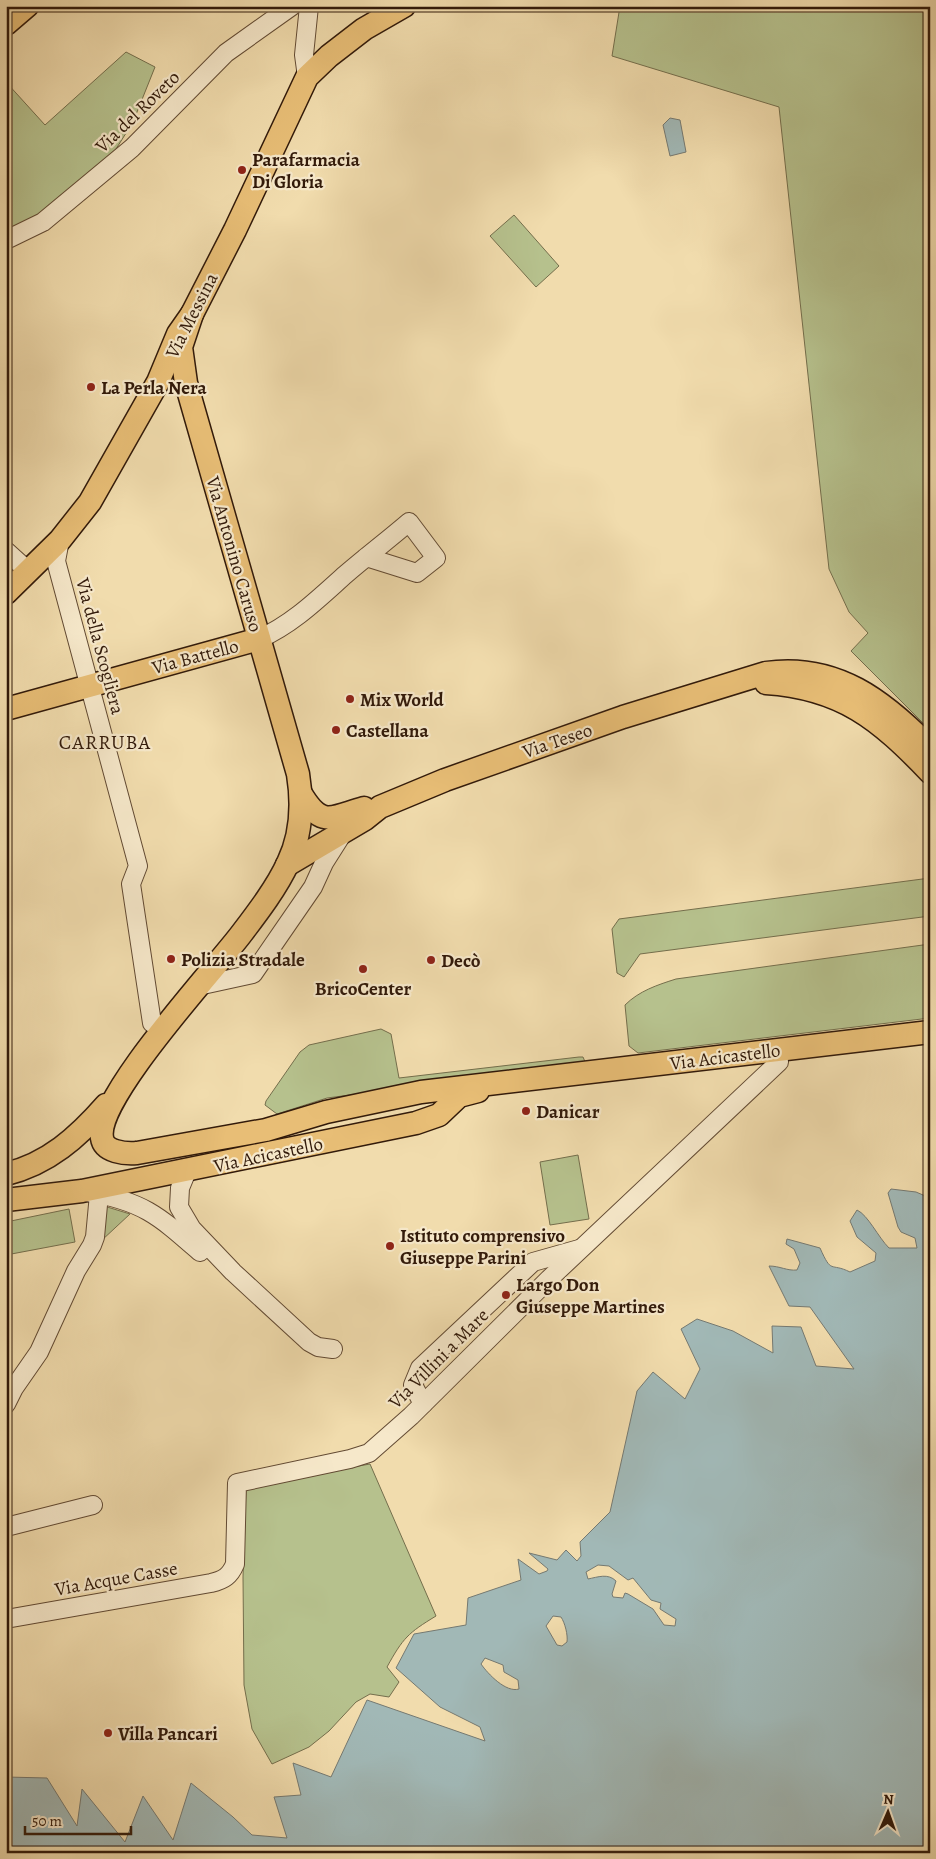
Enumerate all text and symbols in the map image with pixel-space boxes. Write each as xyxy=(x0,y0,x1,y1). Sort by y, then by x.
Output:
street label: Via del Roveto xyxy=(89,65,186,159)
place label: Parafarmacia Di Gloria xyxy=(252,147,361,195)
marker: Parafarmacia Di Gloria xyxy=(236,164,248,176)
street label: Via Messina xyxy=(159,268,225,364)
place label: La Perla Nera xyxy=(101,375,208,401)
marker: La Perla Nera xyxy=(85,381,97,393)
street label: Via Antonino Caruso xyxy=(199,473,269,635)
street label: Via della Scogliera xyxy=(69,574,131,718)
street label: Via Battello xyxy=(148,633,242,681)
place label: Mix World xyxy=(360,687,445,713)
marker: Mix World xyxy=(344,693,356,705)
street label: Via Teseo xyxy=(518,717,596,765)
place label: Castellana xyxy=(346,718,429,744)
marker: Castellana xyxy=(330,724,342,736)
district label: CARRUBA xyxy=(59,729,151,756)
place label: Polizia Stradale xyxy=(181,947,305,973)
place label: Decò xyxy=(441,948,481,974)
marker: Polizia Stradale xyxy=(165,953,177,965)
marker: Decò xyxy=(425,954,437,966)
marker: BricoCenter xyxy=(357,963,369,975)
place label: BricoCenter xyxy=(315,976,412,1002)
street label: Via Acicastello xyxy=(668,1037,782,1077)
place label: Danicar xyxy=(536,1099,600,1125)
marker: Danicar xyxy=(520,1105,532,1117)
street label: Via Acicastello xyxy=(210,1131,325,1179)
place label: Istituto comprensivo Giuseppe Parini xyxy=(400,1223,565,1271)
marker: Istituto comprensivo Giuseppe Parini xyxy=(384,1240,396,1252)
place label: Largo Don Giuseppe Martines xyxy=(516,1272,665,1320)
marker: Largo Don Giuseppe Martines xyxy=(500,1289,512,1301)
street label: Via Villini a Mare xyxy=(382,1303,495,1415)
street label: Via Acque Casse xyxy=(52,1555,180,1603)
place label: Villa Pancari xyxy=(117,1721,218,1747)
marker: Villa Pancari xyxy=(102,1727,114,1739)
north arrow xyxy=(864,1786,914,1836)
text: N xyxy=(883,1790,894,1809)
scale bar xyxy=(25,1804,131,1836)
text: 50 m xyxy=(32,1811,62,1831)

